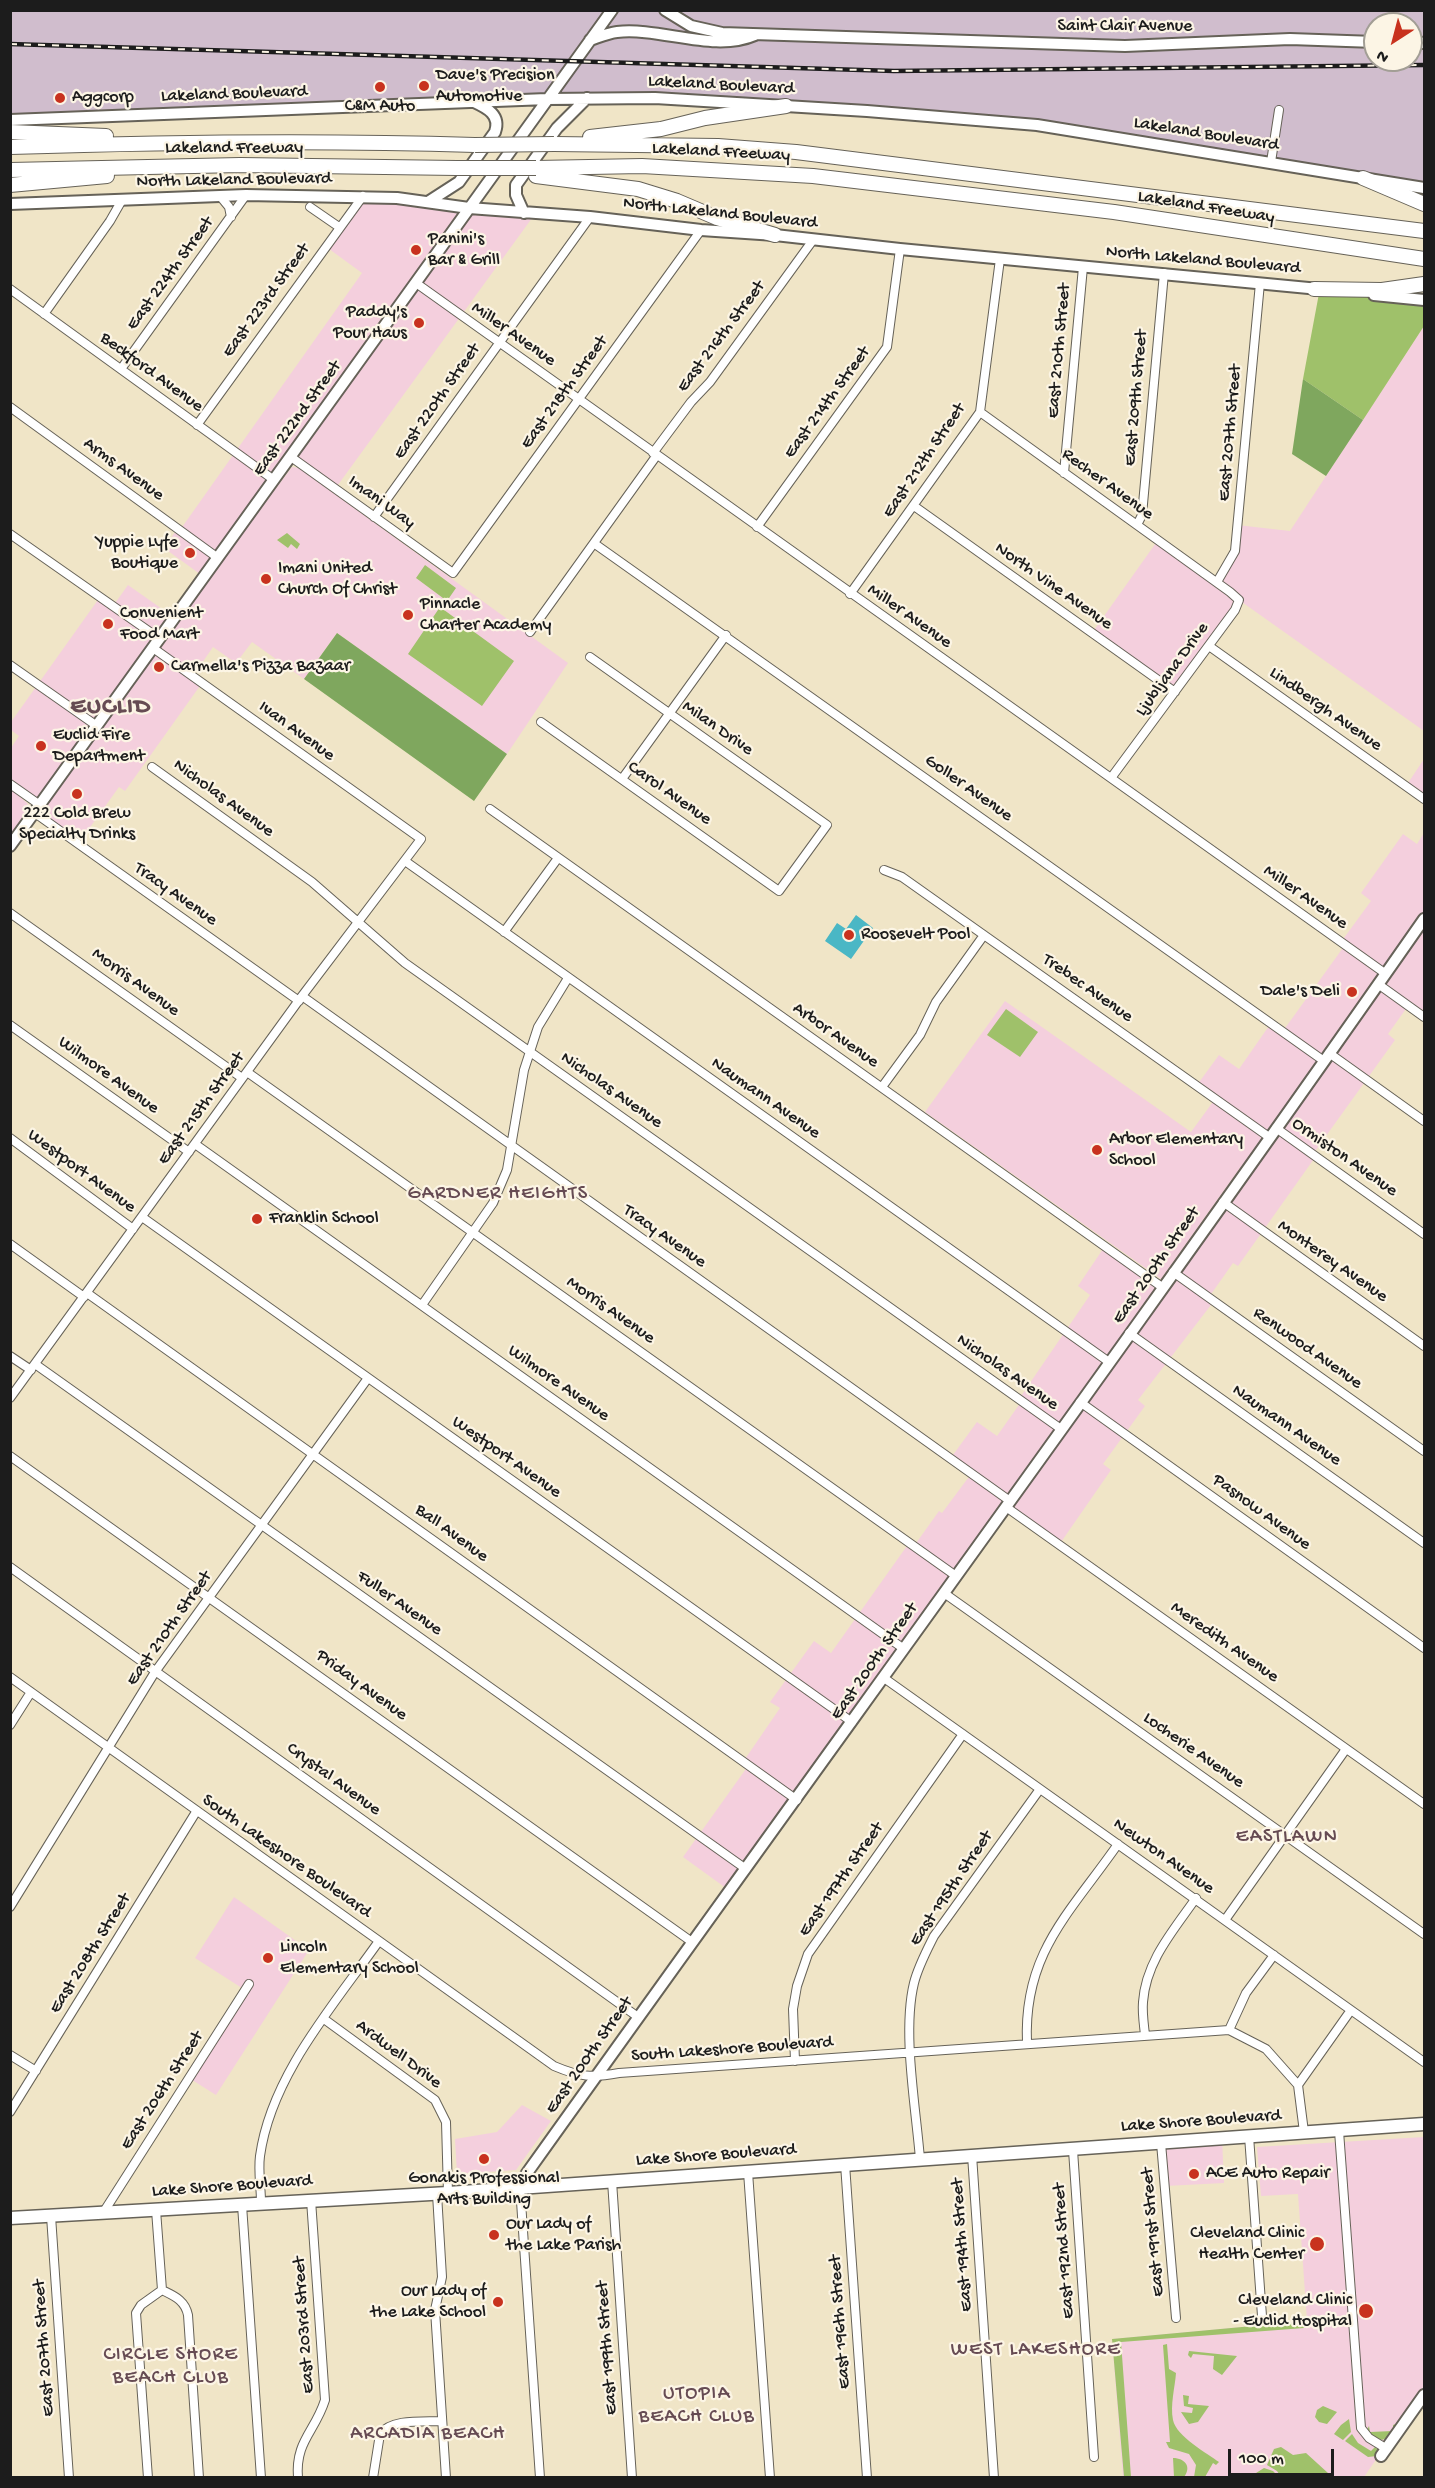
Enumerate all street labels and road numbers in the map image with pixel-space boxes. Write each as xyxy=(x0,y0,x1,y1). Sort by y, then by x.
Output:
street label: Saint Clair Avenue xyxy=(1058,16,1192,38)
street label: Lakeland Boulevard xyxy=(647,71,795,101)
street label: Lakeland Boulevard xyxy=(161,82,307,108)
street label: Lakeland Boulevard xyxy=(1132,113,1280,157)
street label: Lakeland Freeway xyxy=(165,138,303,160)
street label: Lakeland Freeway xyxy=(651,139,791,167)
street label: North Lakeland Boulevard xyxy=(136,168,332,194)
street label: Lakeland Freeway xyxy=(1136,187,1276,229)
street label: North Lakeland Boulevard xyxy=(622,193,818,235)
street label: East 224th Street xyxy=(123,213,219,335)
street label: East 223rd Street xyxy=(218,240,316,362)
street label: North Lakeland Boulevard xyxy=(1105,242,1301,280)
street label: East 216th Street xyxy=(673,277,771,397)
street label: East 210th Street xyxy=(1043,283,1077,419)
street label: Miller Avenue xyxy=(467,298,559,372)
street label: Beckford Avenue xyxy=(95,328,207,418)
street label: East 209th Street xyxy=(1120,329,1154,467)
street label: East 218th Street xyxy=(517,332,613,454)
street label: East 220th Street xyxy=(390,340,486,464)
street label: East 214th Street xyxy=(780,343,876,463)
street label: East 222nd Street xyxy=(249,357,347,481)
street label: East 207th Street xyxy=(1214,364,1248,502)
street label: East 212th Street xyxy=(879,400,971,522)
street label: Arms Avenue xyxy=(78,433,168,507)
street label: Recher Avenue xyxy=(1057,444,1157,526)
street label: Imani Way xyxy=(343,471,419,535)
street label: North Vine Avenue xyxy=(990,538,1116,636)
street label: Miller Avenue xyxy=(863,580,955,654)
street label: Ljubljana Drive xyxy=(1132,619,1214,721)
street label: Lindbergh Avenue xyxy=(1264,663,1386,757)
street label: Ivan Avenue xyxy=(254,697,338,767)
street label: Milan Drive xyxy=(677,697,757,761)
street label: Goller Avenue xyxy=(920,751,1016,827)
street label: Nicholas Avenue xyxy=(168,755,278,843)
street label: Carol Avenue xyxy=(623,757,715,831)
street label: Tracy Avenue xyxy=(129,858,221,932)
street label: Miller Avenue xyxy=(1259,861,1351,935)
street label: Morris Avenue xyxy=(87,944,183,1022)
street label: Trebec Avenue xyxy=(1037,950,1137,1028)
street label: Arbor Avenue xyxy=(788,998,882,1074)
street label: Wilmore Avenue xyxy=(53,1032,163,1120)
street label: East 215th Street xyxy=(154,1048,250,1170)
street label: Nicholas Avenue xyxy=(556,1048,666,1134)
street label: Naumann Avenue xyxy=(706,1053,824,1145)
street label: Ormiston Avenue xyxy=(1287,1114,1401,1202)
street label: Westport Avenue xyxy=(23,1125,139,1219)
street label: Tracy Avenue xyxy=(618,1200,710,1274)
street label: East 200th Street xyxy=(1109,1203,1205,1329)
street label: Monterey Avenue xyxy=(1273,1216,1391,1308)
street label: Morris Avenue xyxy=(561,1272,659,1350)
street label: Renwood Avenue xyxy=(1248,1303,1366,1395)
street label: Nicholas Avenue xyxy=(952,1330,1062,1416)
street label: Wilmore Avenue xyxy=(503,1341,613,1427)
street label: Naumann Avenue xyxy=(1227,1380,1345,1472)
street label: Westport Avenue xyxy=(447,1412,565,1504)
street label: Pasnow Avenue xyxy=(1207,1470,1315,1556)
street label: Ball Avenue xyxy=(410,1500,492,1568)
street label: East 210th Street xyxy=(122,1567,218,1691)
street label: Fuller Avenue xyxy=(352,1567,446,1641)
street label: Meredith Avenue xyxy=(1166,1598,1282,1688)
street label: East 200th Street xyxy=(827,1599,923,1725)
street label: Priday Avenue xyxy=(311,1646,411,1726)
street label: Locherie Avenue xyxy=(1138,1708,1248,1794)
street label: Crystal Avenue xyxy=(282,1739,384,1821)
street label: South Lakeshore Boulevard xyxy=(197,1790,375,1924)
street label: Newton Avenue xyxy=(1108,1814,1218,1900)
street label: East 197th Street xyxy=(795,1819,889,1941)
street label: East 195th Street xyxy=(905,1827,999,1951)
street label: East 208th Street xyxy=(45,1890,137,2018)
street label: East 200th Street xyxy=(542,1993,638,2119)
street label: Ardwell Drive xyxy=(351,2016,445,2094)
street label: East 206th Street xyxy=(117,2028,209,2154)
street label: South Lakeshore Boulevard xyxy=(631,2032,833,2068)
street label: Lake Shore Boulevard xyxy=(1120,2106,1282,2138)
street label: Lake Shore Boulevard xyxy=(635,2140,797,2172)
street label: East 191st Street xyxy=(1138,2167,1170,2297)
street label: Lake Shore Boulevard xyxy=(151,2171,313,2203)
street label: East 194th Street xyxy=(948,2178,978,2312)
street label: East 192nd Street xyxy=(1049,2182,1081,2320)
street label: East 196th Street xyxy=(826,2254,856,2390)
street label: East 203rd Street xyxy=(289,2256,321,2394)
street label: East 207th Street xyxy=(29,2279,61,2417)
street label: East 199th Street xyxy=(593,2280,623,2416)

